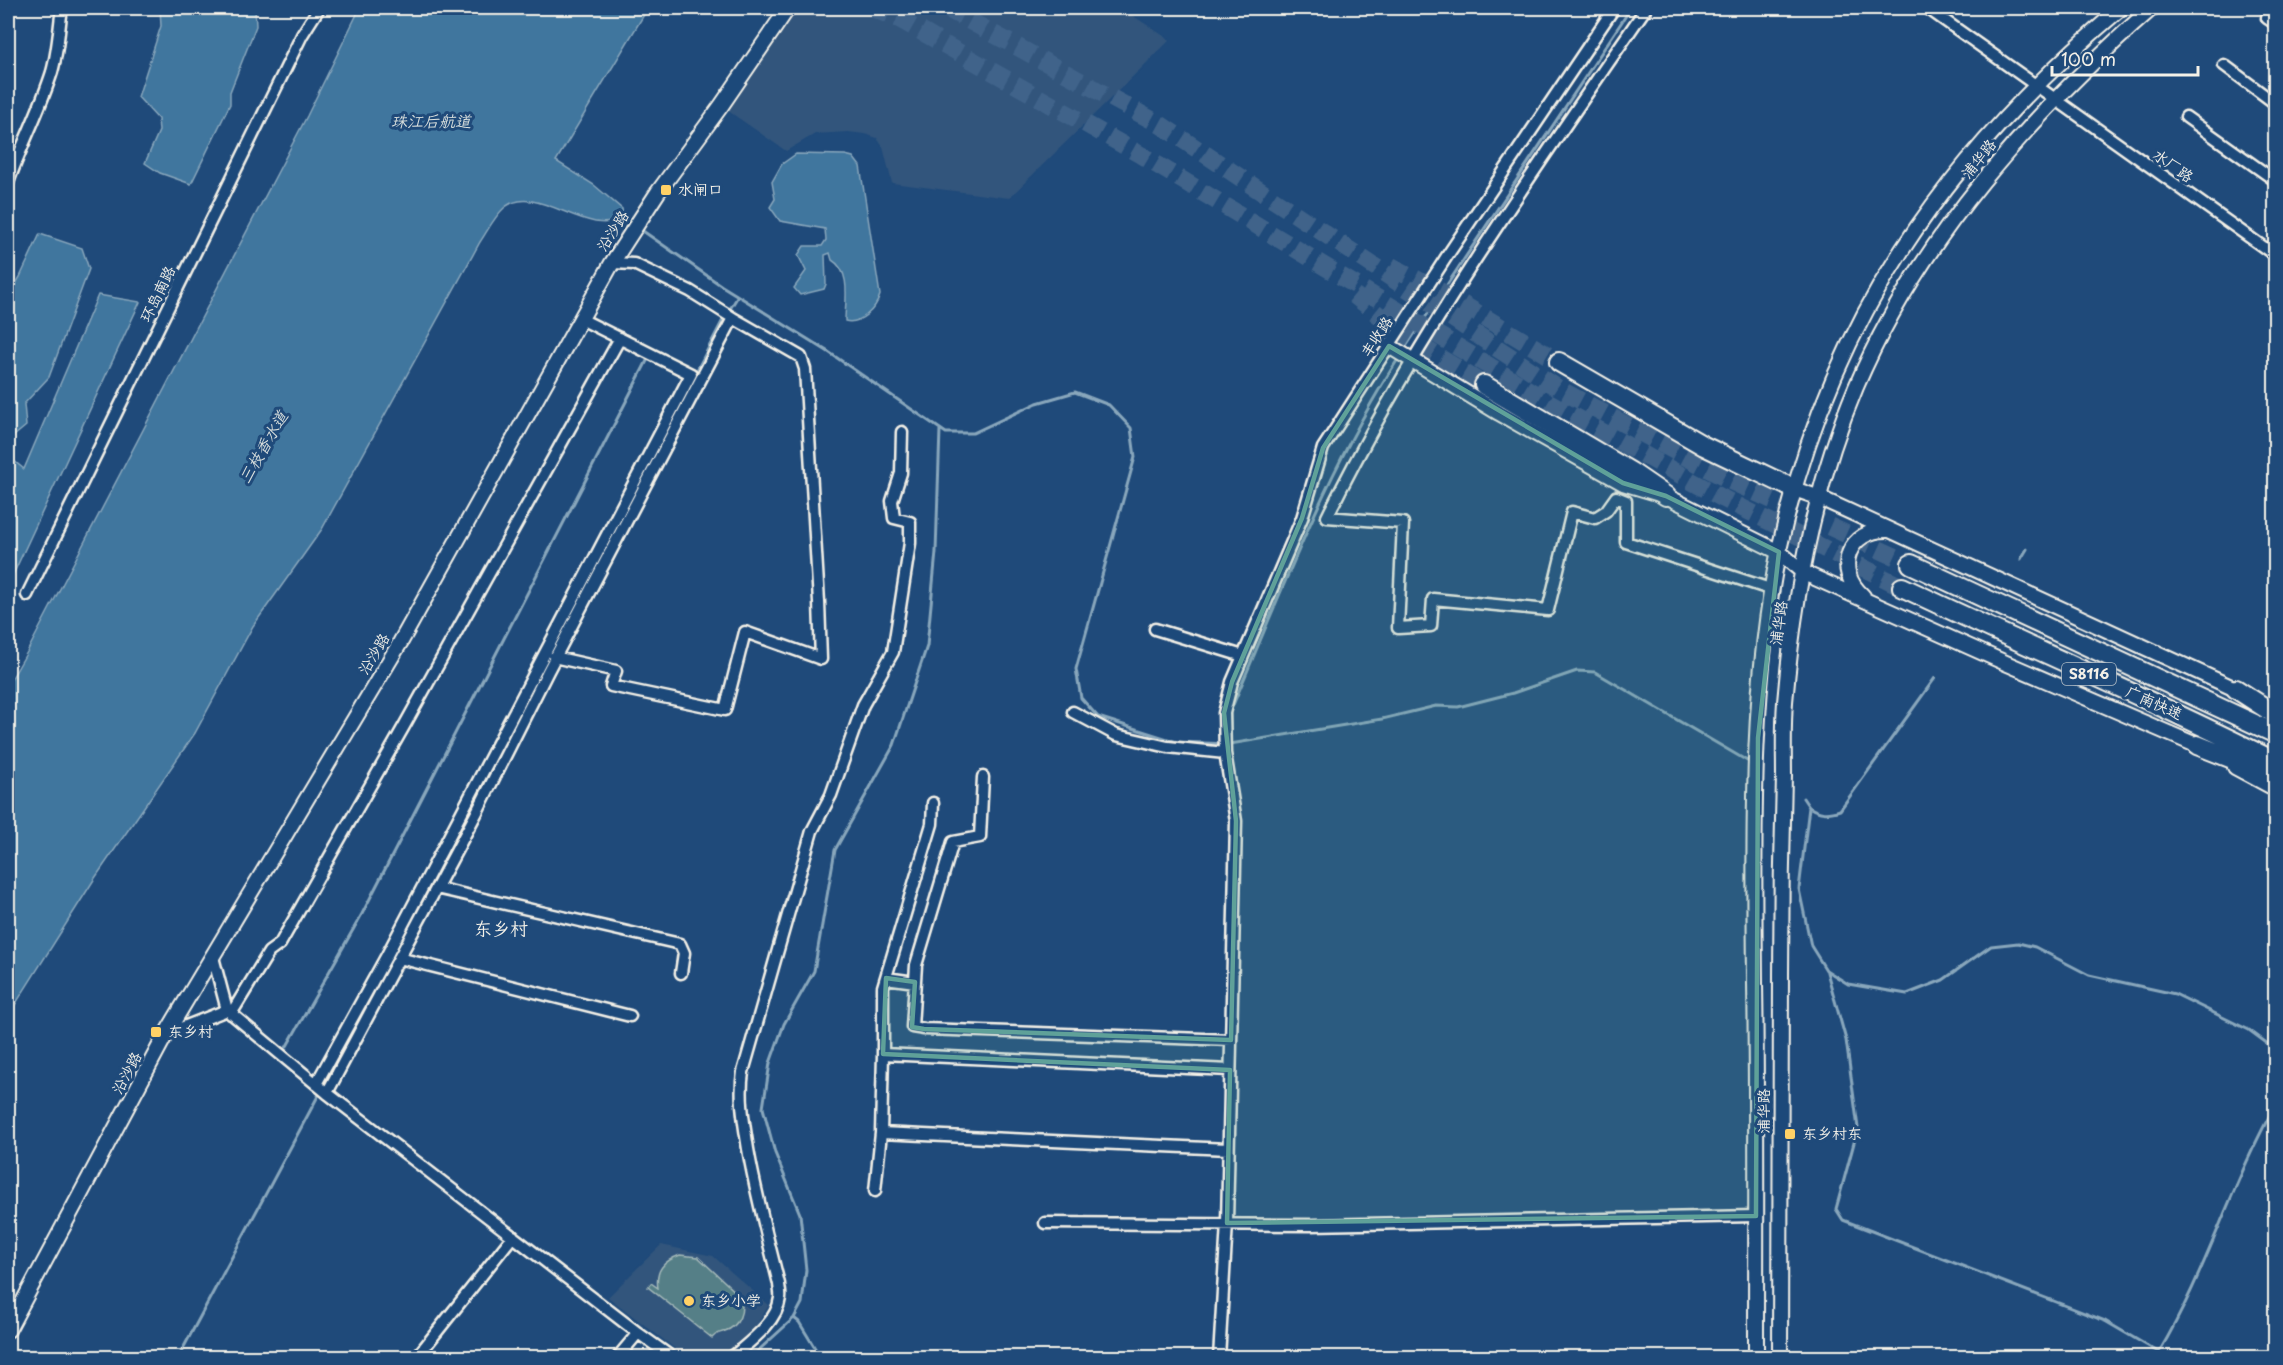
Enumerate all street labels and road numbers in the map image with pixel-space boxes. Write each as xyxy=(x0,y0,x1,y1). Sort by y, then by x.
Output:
street label: 浦华路 xyxy=(1955,133,2001,183)
street label: 水厂路 xyxy=(2149,142,2199,187)
street label: 沿沙路 xyxy=(590,205,634,255)
street label: 环岛南路 xyxy=(133,261,180,325)
street label: 丰收路 xyxy=(1354,311,1398,361)
street label: 浦华路 xyxy=(1763,599,1792,647)
street label: 沿沙路 xyxy=(351,628,394,678)
road number: S8116 xyxy=(2062,663,2116,685)
street label: 广南快速 xyxy=(2123,679,2187,724)
street label: 沿沙路 xyxy=(105,1047,146,1098)
street label: 浦华路 xyxy=(1751,1088,1774,1134)

